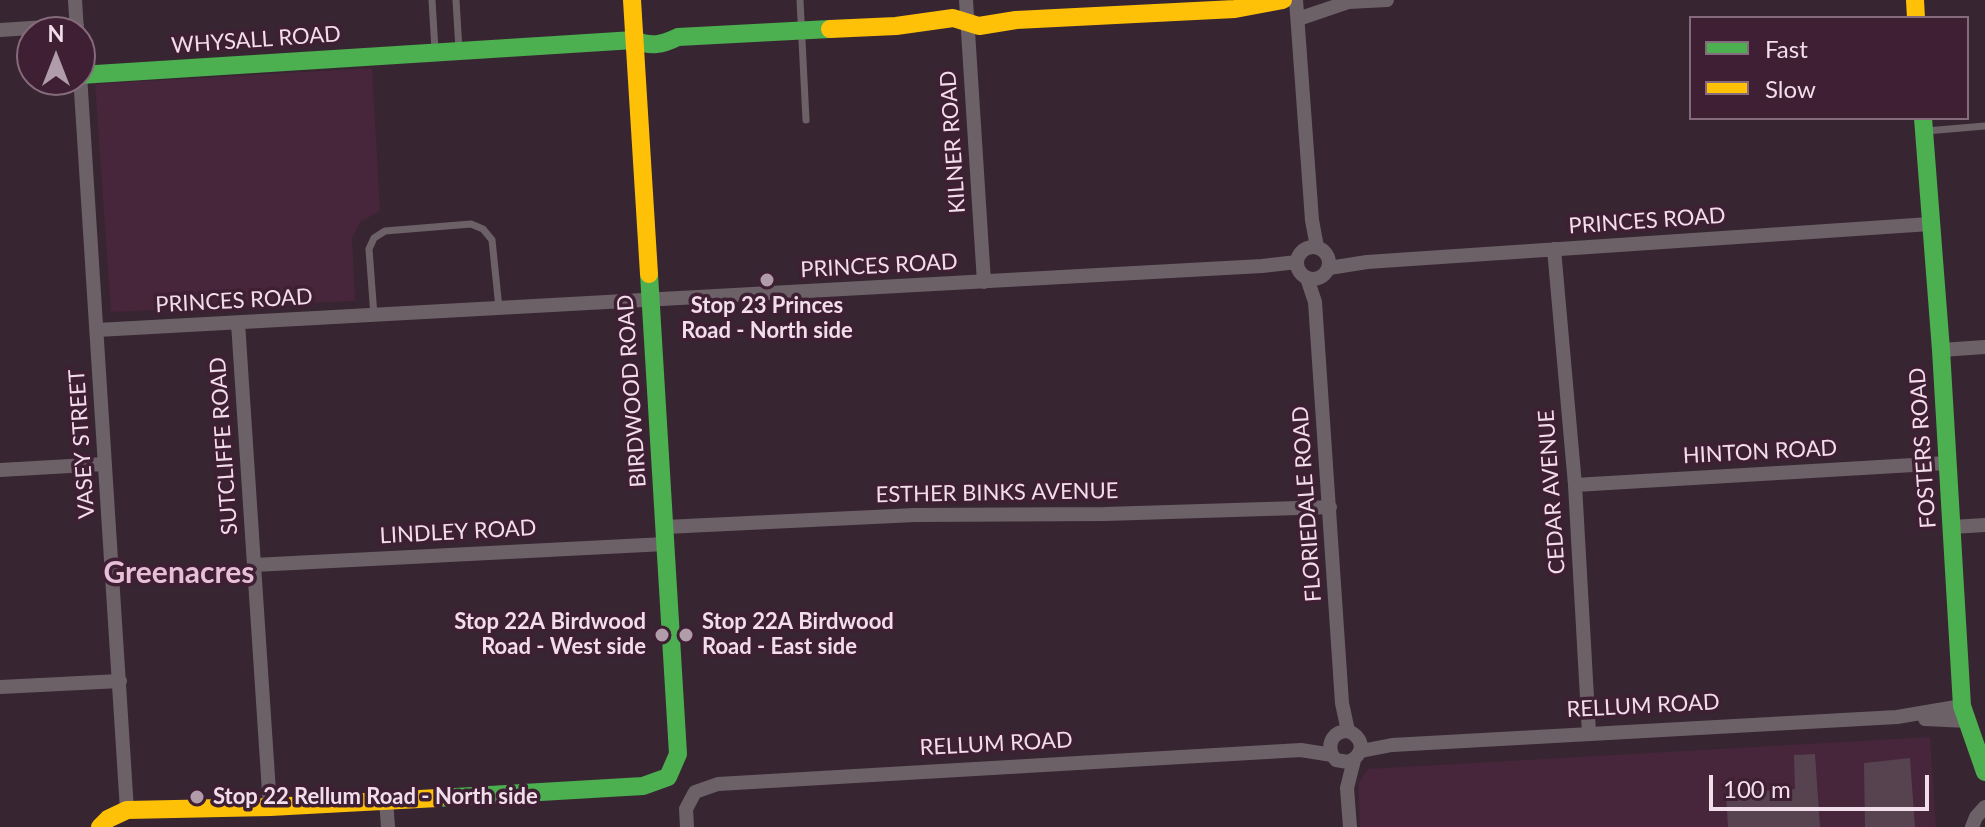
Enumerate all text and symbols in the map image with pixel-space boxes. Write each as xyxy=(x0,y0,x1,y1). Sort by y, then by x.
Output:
north arrow xyxy=(16,16,96,96)
legend xyxy=(1689,16,1969,120)
text: N xyxy=(48,20,64,47)
street label: WHYSALL ROAD xyxy=(170,21,342,59)
text: Fast xyxy=(1765,34,1808,63)
street label: KILNER ROAD xyxy=(935,70,971,214)
text: Slow xyxy=(1765,74,1816,103)
street label: PRINCES ROAD xyxy=(1568,202,1726,240)
street label: PRINCES ROAD xyxy=(800,249,958,283)
marker: Stop 23 Princes Road - North side xyxy=(758,271,776,289)
street label: PRINCES ROAD xyxy=(155,284,313,318)
place label: Stop 23 Princes Road - North side xyxy=(681,293,853,344)
street label: BIRDWOOD ROAD xyxy=(612,294,652,488)
street label: SUTCLIFFE ROAD xyxy=(205,356,243,536)
street label: FOSTERS ROAD xyxy=(1904,367,1942,529)
street label: VASEY STREET xyxy=(64,368,100,520)
street label: FLORIEDALE ROAD xyxy=(1287,405,1327,603)
street label: CEDAR AVENUE xyxy=(1533,409,1571,575)
street label: HINTON ROAD xyxy=(1682,435,1838,469)
street label: ESTHER BINKS AVENUE xyxy=(875,478,1119,508)
street label: LINDLEY ROAD xyxy=(379,515,537,549)
district label: Greenacres xyxy=(104,555,254,591)
place label: Stop 22A Birdwood Road - West side xyxy=(454,609,646,660)
place label: Stop 22A Birdwood Road - East side xyxy=(702,609,894,660)
marker: Stop 22A Birdwood Road - West side xyxy=(653,626,671,644)
marker: Stop 22A Birdwood Road - East side xyxy=(677,626,695,644)
street label: RELLUM ROAD xyxy=(1566,689,1720,723)
street label: RELLUM ROAD xyxy=(919,727,1073,761)
scale bar xyxy=(1713,759,1933,809)
text: 100 m xyxy=(1723,774,1791,803)
place label: Stop 22 Rellum Road - North side xyxy=(213,784,538,810)
marker: Stop 22 Rellum Road - North side xyxy=(188,788,206,806)

